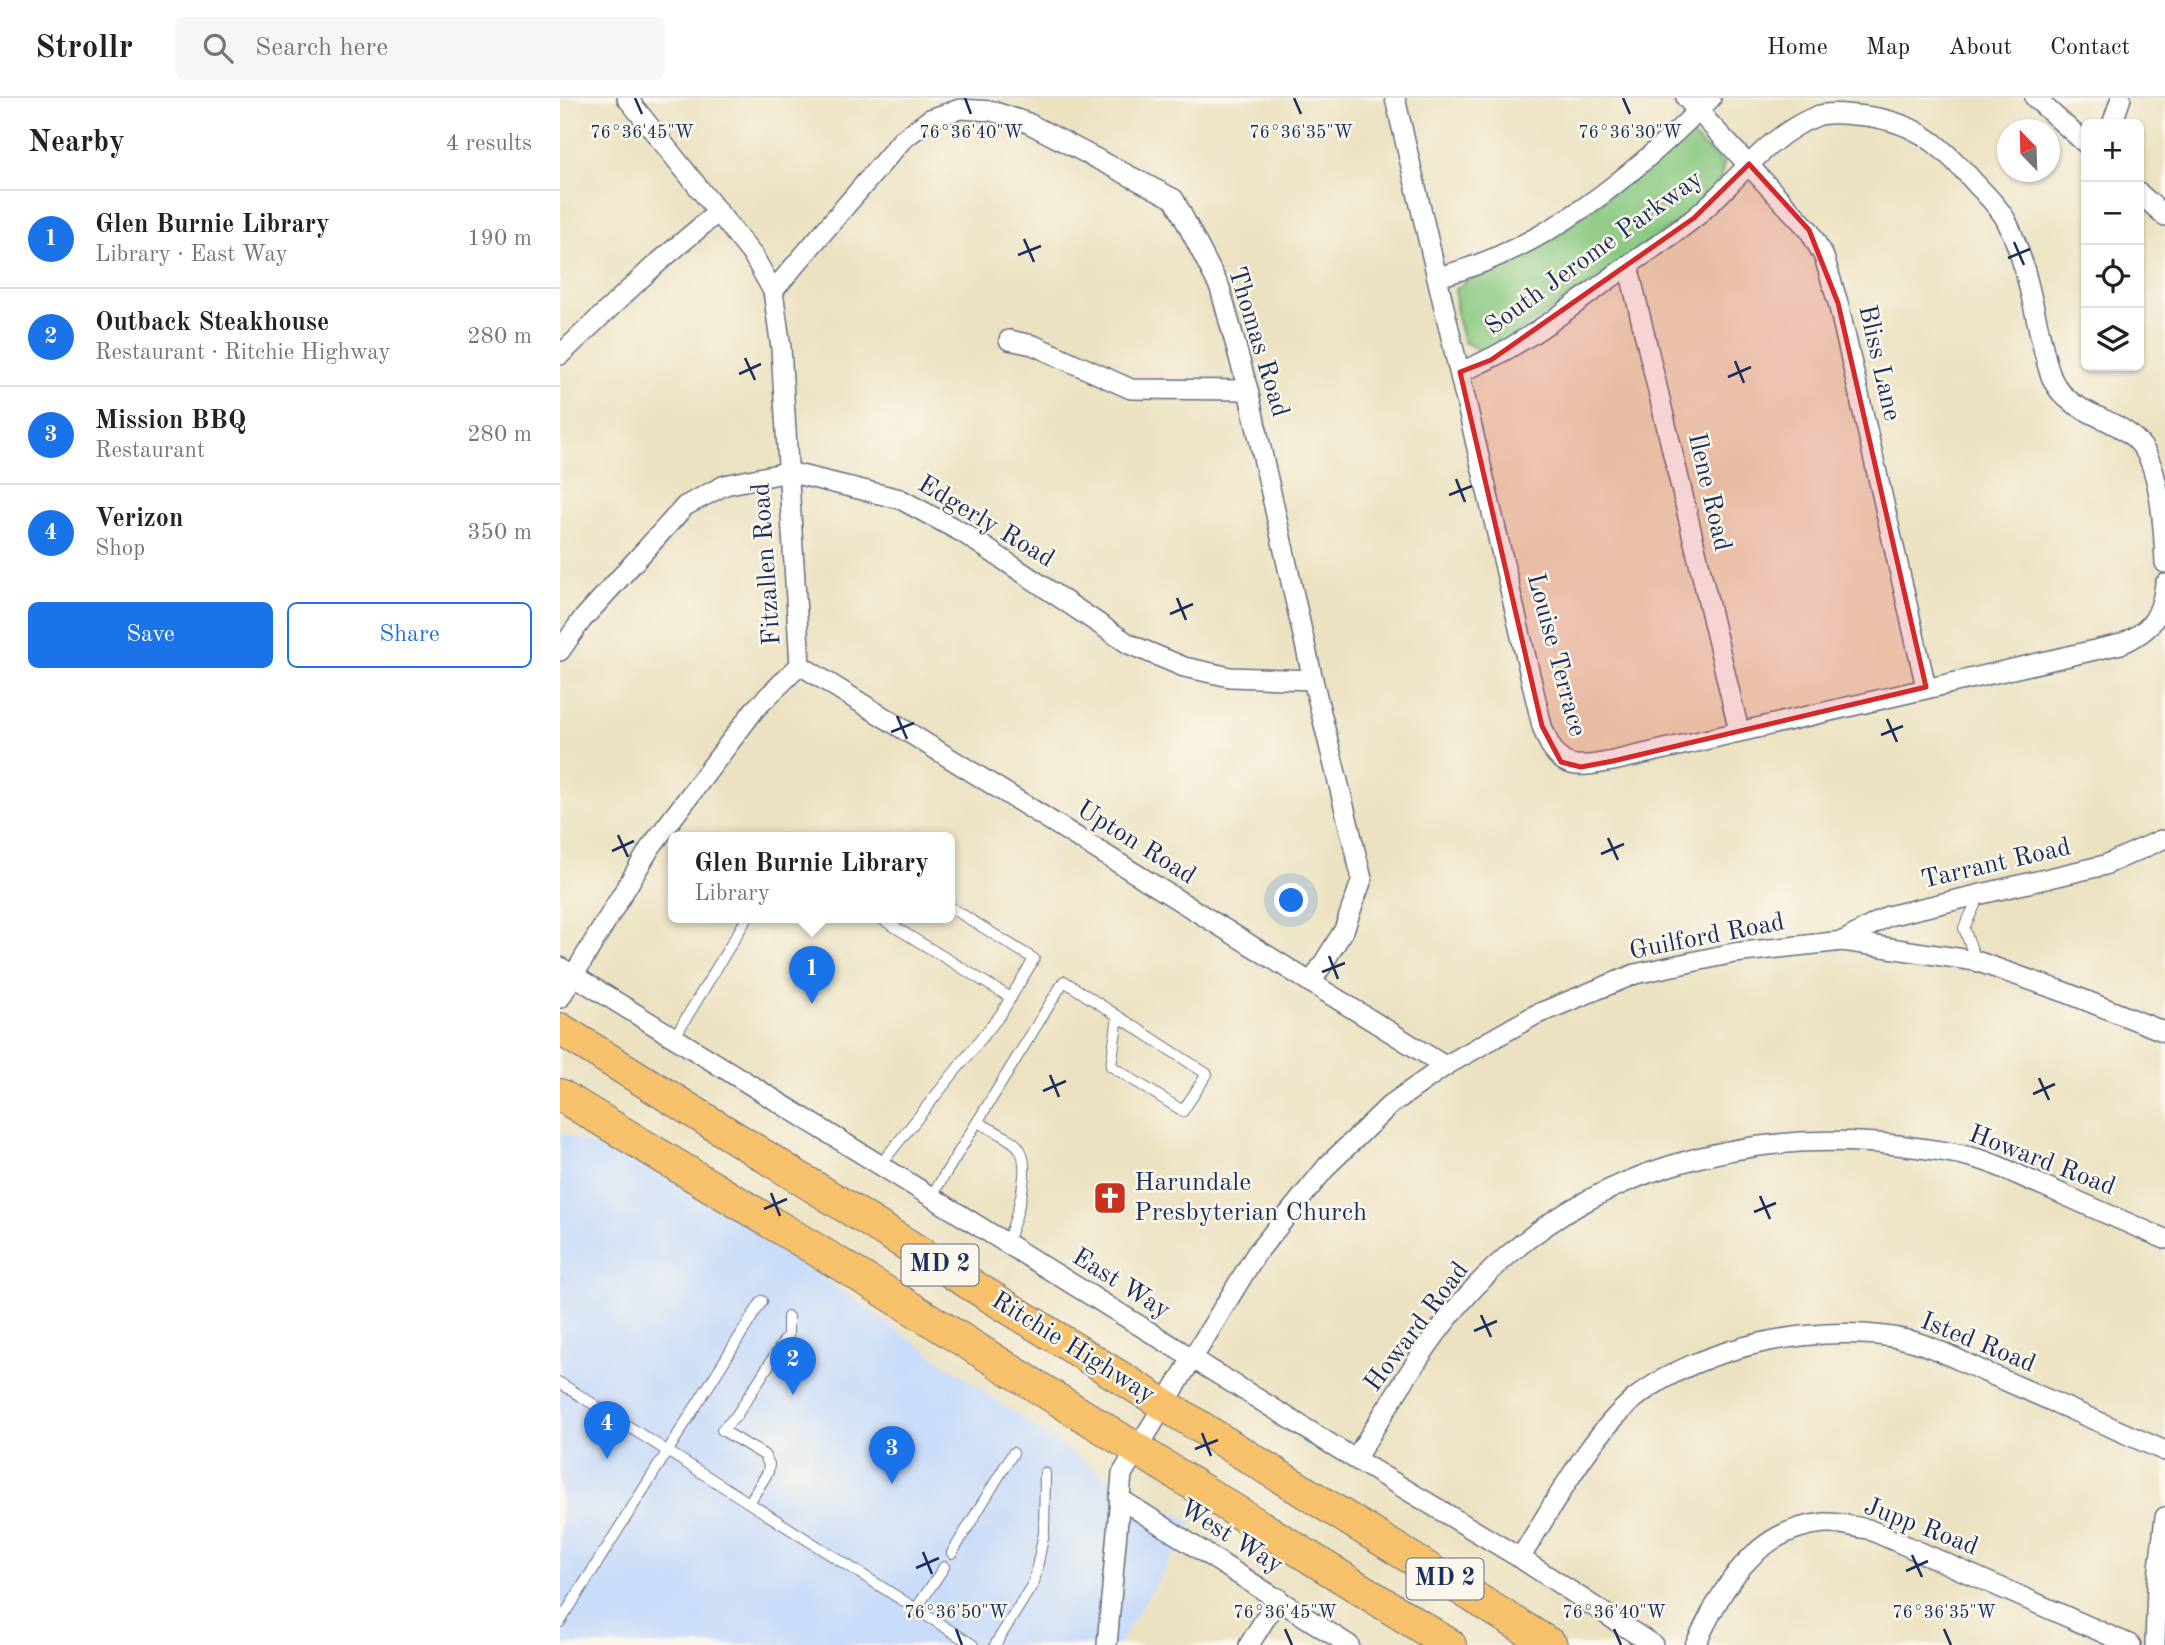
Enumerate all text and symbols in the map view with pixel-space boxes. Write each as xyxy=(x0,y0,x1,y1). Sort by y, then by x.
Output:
search box xyxy=(175,17,665,80)
icon: search xyxy=(199,29,237,67)
text: Strollr xyxy=(35,32,133,65)
text: Search here xyxy=(255,35,388,61)
text: Home xyxy=(1767,36,1828,60)
text: Map xyxy=(1866,36,1910,60)
text: About xyxy=(1948,36,2012,60)
text: Contact xyxy=(2050,36,2130,60)
north arrow xyxy=(1997,119,2060,182)
map controls xyxy=(2081,119,2144,371)
button: + xyxy=(2081,119,2144,182)
text: 76°36'45"W xyxy=(590,124,694,142)
text: 76°36'40"W xyxy=(919,124,1023,142)
text: 76°36'35"W xyxy=(1249,124,1353,142)
text: 76°36'30"W xyxy=(1578,124,1682,142)
text: Nearby xyxy=(28,128,125,158)
text: 4 results xyxy=(446,132,532,155)
street label: South Jerome Parkway xyxy=(1480,165,1708,341)
button: − xyxy=(2081,182,2144,245)
text: Glen Burnie Library xyxy=(95,212,330,238)
text: 1 xyxy=(44,227,58,250)
text: 190 m xyxy=(467,227,532,250)
text: Library · East Way xyxy=(95,243,288,266)
button: locate xyxy=(2081,245,2144,308)
street label: Thomas Road xyxy=(1223,264,1293,420)
street label: Bliss Lane xyxy=(1853,303,1905,423)
button: layers xyxy=(2081,308,2144,371)
text: Outback Steakhouse xyxy=(95,310,329,336)
text: 2 xyxy=(44,325,58,348)
text: 280 m xyxy=(467,325,532,348)
text: Restaurant · Ritchie Highway xyxy=(95,341,390,364)
text: Mission BBQ xyxy=(95,408,246,434)
text: 3 xyxy=(44,423,58,446)
text: 280 m xyxy=(467,423,532,446)
street label: Ilene Road xyxy=(1683,430,1735,554)
text: Restaurant xyxy=(95,439,205,462)
street label: Edgerly Road xyxy=(913,471,1059,573)
street label: Fitzallen Road xyxy=(748,482,786,646)
text: Verizon xyxy=(95,506,183,532)
text: 4 xyxy=(44,521,58,544)
text: 350 m xyxy=(467,521,532,544)
text: Shop xyxy=(95,537,145,560)
street label: Louise Terrace xyxy=(1522,571,1590,739)
button: Save xyxy=(28,602,273,668)
button: Share xyxy=(287,602,532,668)
street label: Upton Road xyxy=(1072,796,1200,890)
popup xyxy=(668,832,955,923)
street label: Tarrant Road xyxy=(1919,834,2073,894)
text: Glen Burnie Library xyxy=(694,851,929,877)
text: Library xyxy=(694,882,770,905)
your location xyxy=(1274,883,1308,917)
street label: Guilford Road xyxy=(1627,909,1787,965)
pin: 1 xyxy=(789,946,835,1004)
street label: Howard Road xyxy=(1965,1121,2119,1201)
place label: Harundale Presbyterian Church xyxy=(1134,1170,1367,1226)
church icon: Harundale Presbyterian Church xyxy=(1091,1179,1129,1217)
street label: East Way xyxy=(1067,1244,1175,1324)
road number: MD 2 xyxy=(902,1245,978,1286)
street label: Howard Road xyxy=(1360,1257,1474,1397)
street label: Ritchie Highway xyxy=(987,1287,1160,1409)
street label: Isted Road xyxy=(1917,1308,2039,1378)
pin: 2 xyxy=(770,1337,816,1395)
pin: 4 xyxy=(584,1401,630,1459)
pin: 3 xyxy=(869,1426,915,1484)
street label: Jupp Road xyxy=(1860,1493,1982,1561)
street label: West Way xyxy=(1175,1495,1288,1579)
road number: MD 2 xyxy=(1406,1559,1484,1600)
text: 76°36'50"W xyxy=(904,1604,1008,1622)
text: 76°36'45"W xyxy=(1233,1604,1337,1622)
text: 76°36'40"W xyxy=(1562,1604,1666,1622)
text: 76°36'35"W xyxy=(1892,1604,1996,1622)

